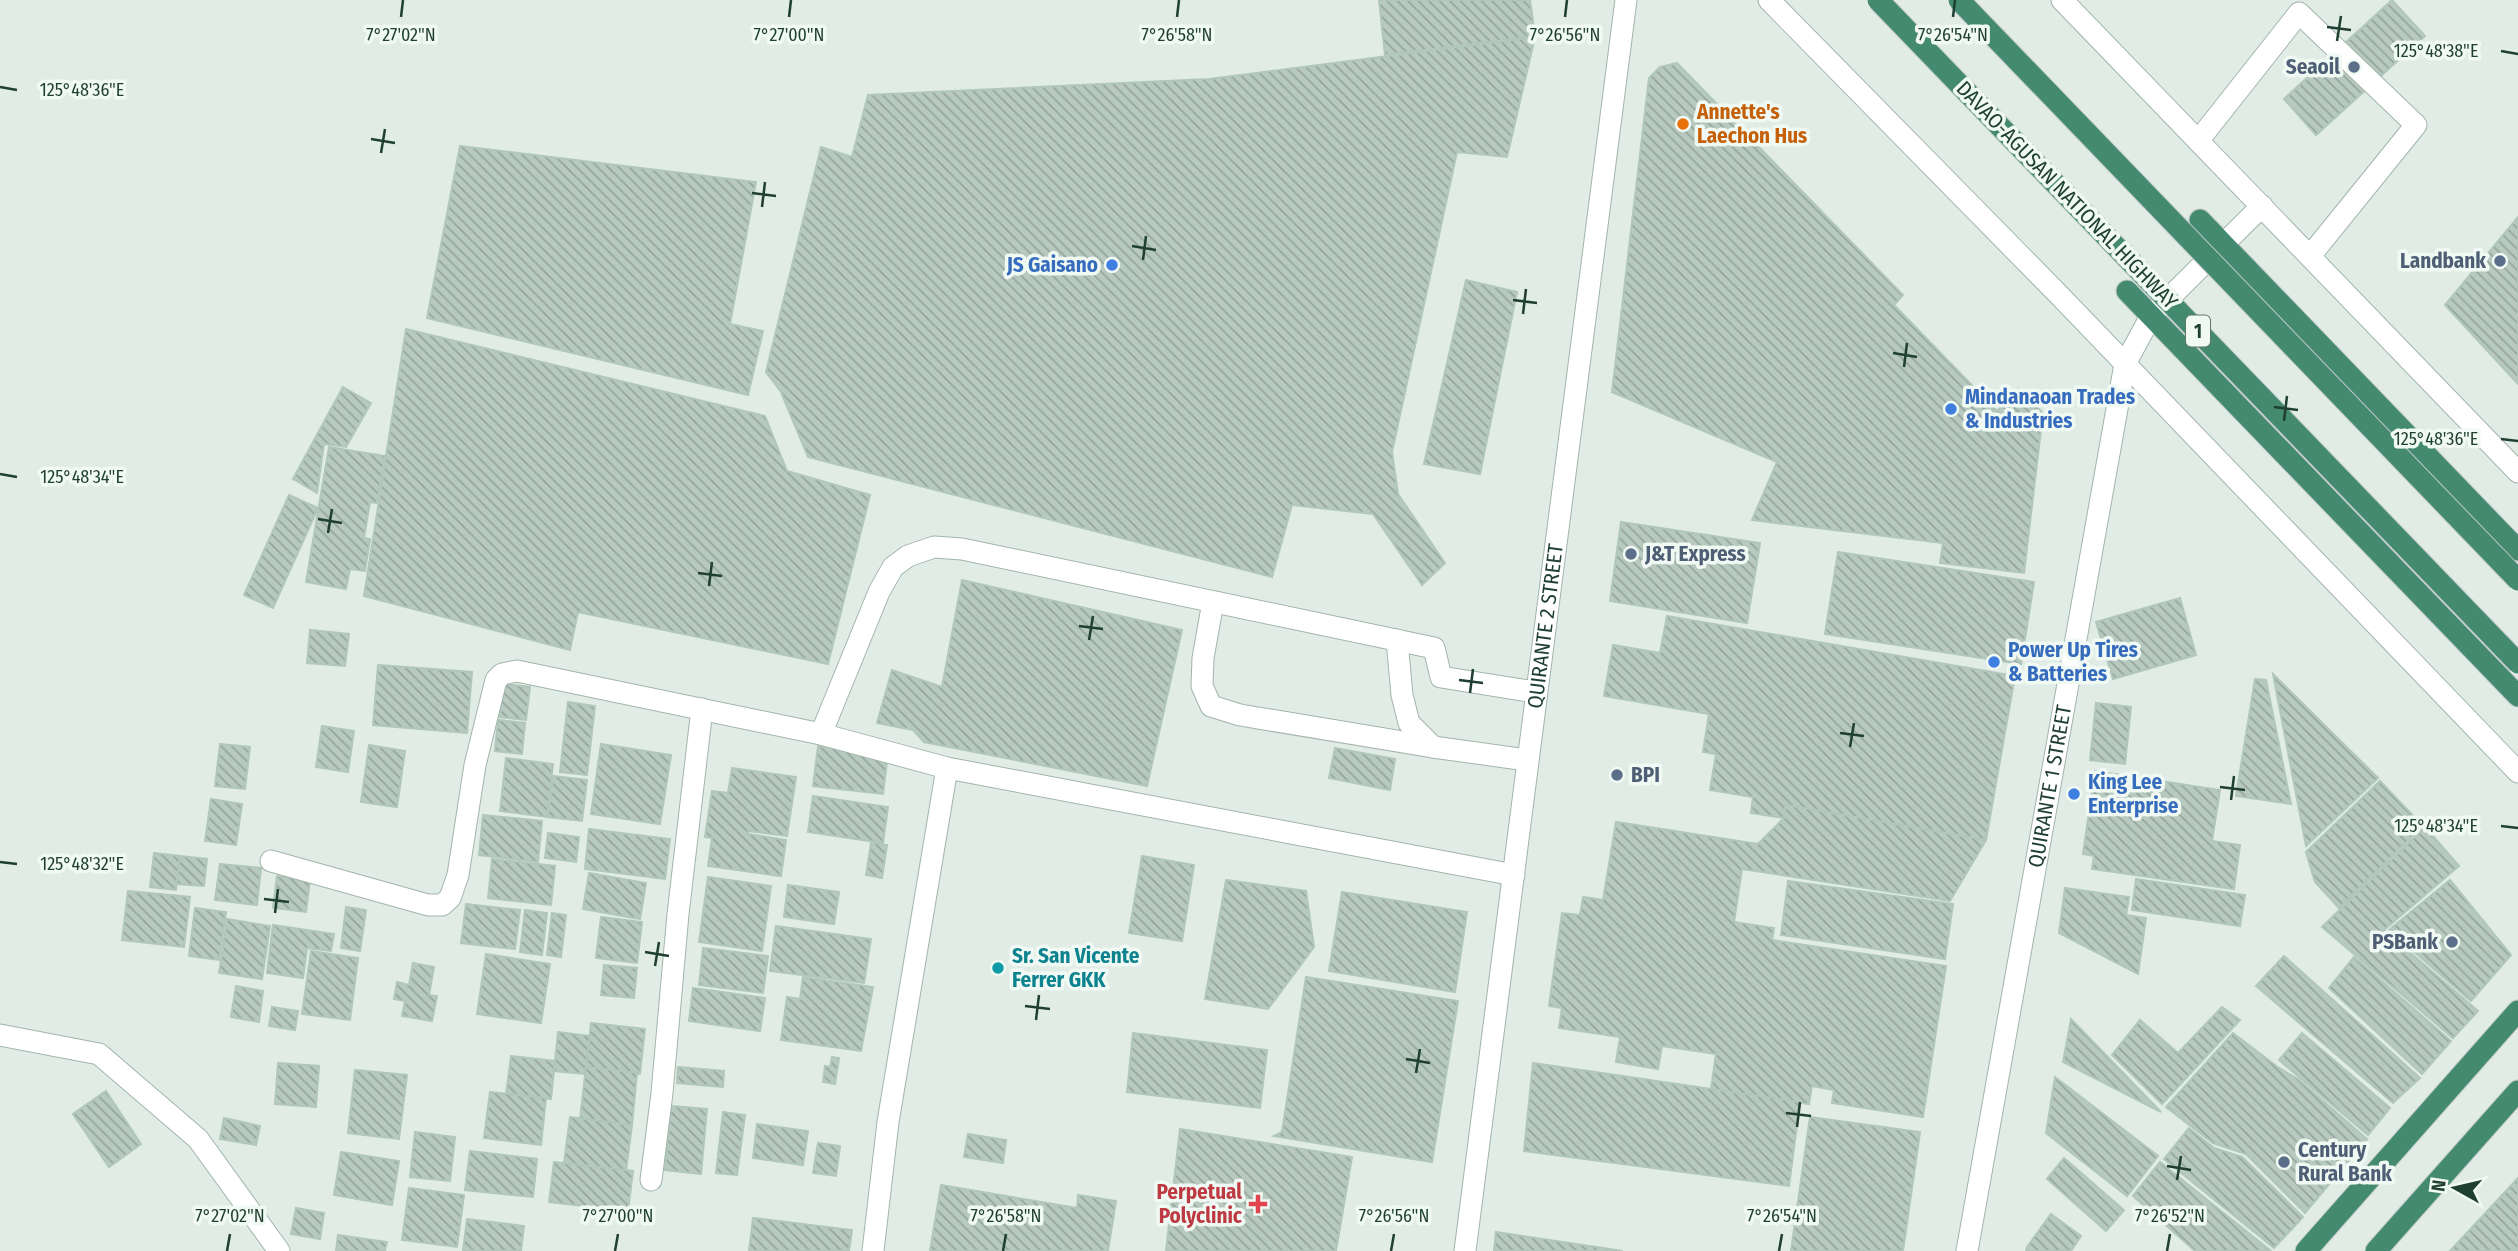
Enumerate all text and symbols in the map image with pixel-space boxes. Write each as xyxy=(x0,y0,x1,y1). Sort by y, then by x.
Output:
text: 7°27'02"N xyxy=(366,24,436,46)
text: 7°27'00"N xyxy=(754,24,824,46)
text: 7°26'58"N xyxy=(1142,24,1212,46)
text: 7°26'56"N xyxy=(1530,24,1600,46)
text: 7°26'54"N xyxy=(1918,24,1988,46)
text: 125°48'38"E xyxy=(2394,40,2478,62)
place label: Seaoil xyxy=(2286,54,2340,80)
marker: Seaoil xyxy=(2346,59,2362,75)
street label: DAVAO-AGUSAN NATIONAL HIGHWAY xyxy=(1951,75,2183,315)
text: 125°48'36"E xyxy=(40,79,124,101)
place label: Annette's Laechon Hus xyxy=(1696,99,1807,149)
marker: Annette's Laechon Hus xyxy=(1675,116,1691,132)
place label: Landbank xyxy=(2400,248,2486,274)
place label: JS Gaisano xyxy=(1006,252,1098,278)
marker: Landbank xyxy=(2492,253,2508,269)
marker: JS Gaisano xyxy=(1104,257,1120,273)
road number: 1 xyxy=(2186,316,2210,346)
place label: Mindanaoan Trades & Industries xyxy=(1965,384,2135,434)
marker: Mindanaoan Trades & Industries xyxy=(1943,401,1959,417)
text: 125°48'36"E xyxy=(2394,428,2478,450)
text: 125°48'34"E xyxy=(40,466,124,488)
place label: J&T Express xyxy=(1644,541,1746,567)
street label: QUIRANTE 2 STREET xyxy=(1522,542,1569,710)
marker: J&T Express xyxy=(1623,546,1639,562)
place label: Power Up Tires & Batteries xyxy=(2008,637,2138,687)
marker: Power Up Tires & Batteries xyxy=(1986,654,2002,670)
street label: QUIRANTE 1 STREET xyxy=(2023,703,2077,870)
place label: BPI xyxy=(1631,762,1660,788)
marker: BPI xyxy=(1609,767,1625,783)
place label: King Lee Enterprise xyxy=(2088,769,2179,819)
marker: King Lee Enterprise xyxy=(2066,786,2082,802)
text: 125°48'34"E xyxy=(2394,815,2478,837)
text: 125°48'32"E xyxy=(40,853,124,875)
place label: PSBank xyxy=(2372,929,2438,955)
marker: PSBank xyxy=(2444,934,2460,950)
place label: Sr. San Vicente Ferrer GKK xyxy=(1012,943,1140,993)
marker: Sr. San Vicente Ferrer GKK xyxy=(990,960,1006,976)
place label: Century Rural Bank xyxy=(2298,1137,2392,1187)
north arrow xyxy=(2420,1153,2490,1223)
marker: Century Rural Bank xyxy=(2276,1154,2292,1170)
text: N xyxy=(2426,1178,2451,1193)
place label: Perpetual Polyclinic xyxy=(1157,1179,1243,1229)
marker: Perpetual Polyclinic xyxy=(1248,1194,1268,1214)
text: 7°27'02"N xyxy=(195,1205,265,1227)
text: 7°27'00"N xyxy=(583,1205,653,1227)
text: 7°26'58"N xyxy=(971,1205,1041,1227)
text: 7°26'56"N xyxy=(1359,1205,1429,1227)
text: 7°26'54"N xyxy=(1747,1205,1817,1227)
text: 7°26'52"N xyxy=(2135,1205,2205,1227)

